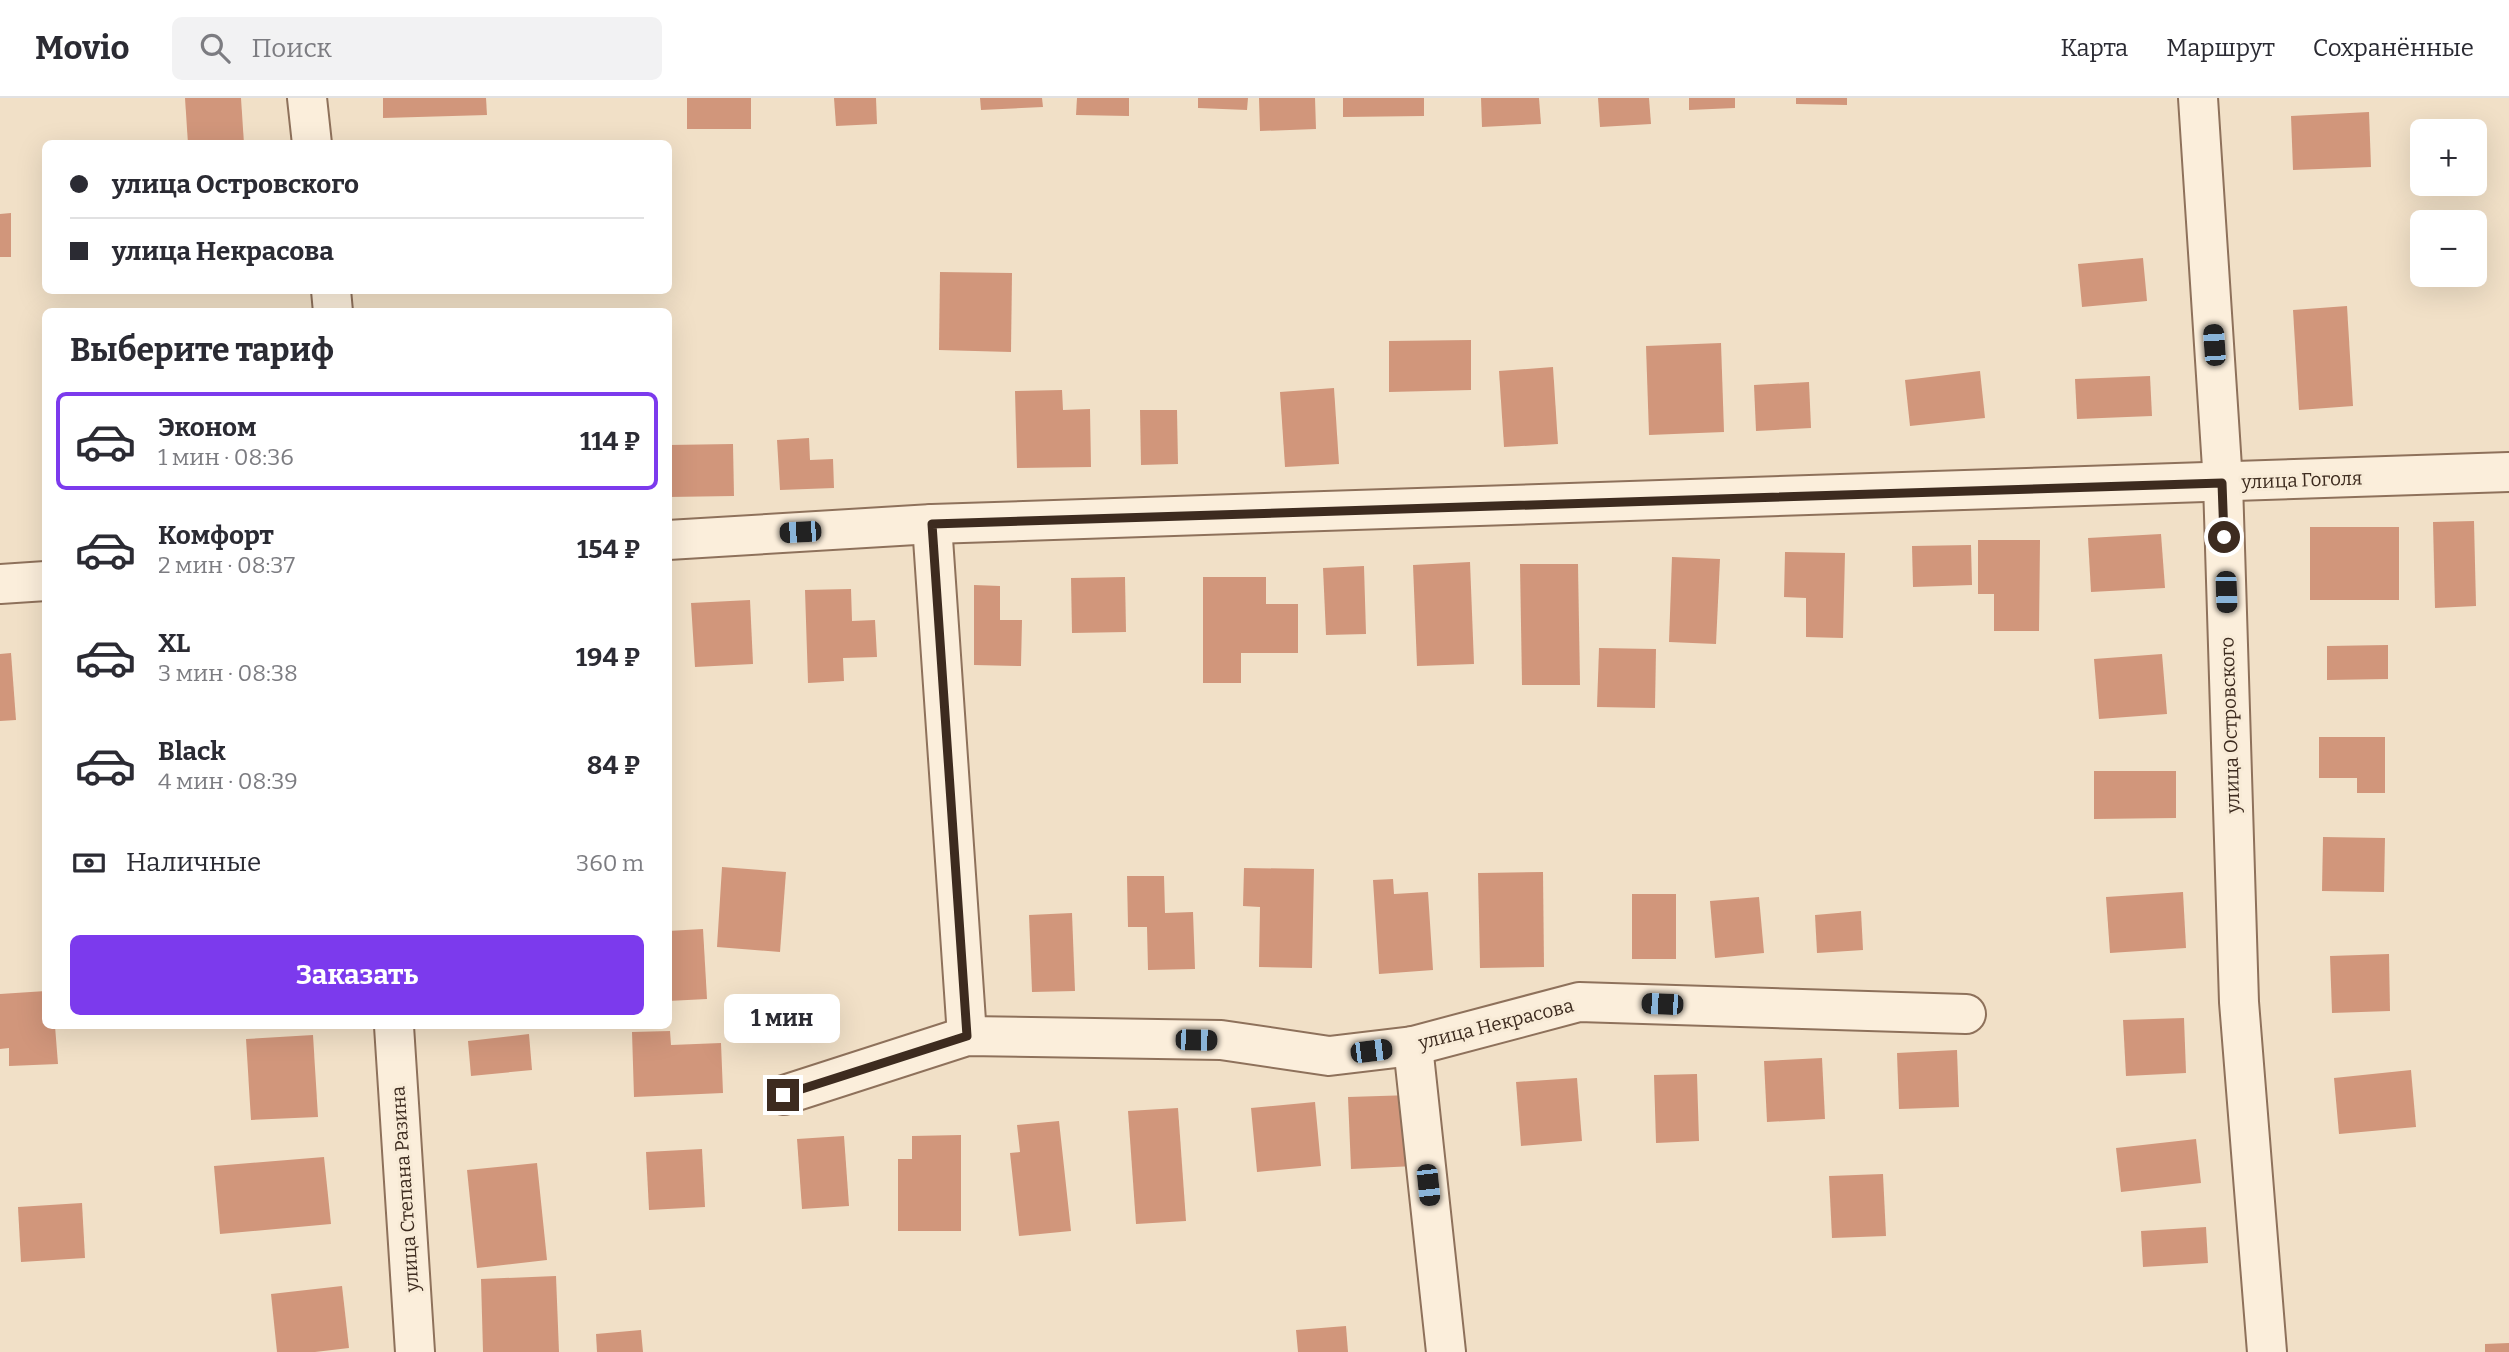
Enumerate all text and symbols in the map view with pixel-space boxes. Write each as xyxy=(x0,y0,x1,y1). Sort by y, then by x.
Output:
search box xyxy=(172,17,662,80)
text: Movio xyxy=(35,28,130,68)
icon: search xyxy=(196,29,234,67)
text: Поиск xyxy=(252,33,332,64)
text: Карта xyxy=(2060,34,2128,62)
text: Маршрут xyxy=(2166,34,2275,62)
text: Сохранённые xyxy=(2313,34,2474,62)
map controls xyxy=(2410,119,2487,287)
button: + xyxy=(2410,119,2487,196)
text: улица Островского xyxy=(112,169,359,200)
button: − xyxy=(2410,210,2487,287)
text: улица Некрасова xyxy=(112,236,334,267)
car xyxy=(2203,323,2226,367)
text: Выберите тариф xyxy=(70,331,334,369)
icon: car xyxy=(74,410,137,473)
text: Эконом xyxy=(158,412,257,443)
text: 114 ₽ xyxy=(580,426,640,457)
text: 1 мин · 08:36 xyxy=(158,443,294,471)
street label: улица Гоголя xyxy=(2240,466,2363,494)
icon: car xyxy=(74,518,137,581)
text: Комфорт xyxy=(158,520,274,551)
car xyxy=(779,520,822,544)
route start xyxy=(2208,521,2240,553)
text: 154 ₽ xyxy=(577,534,640,565)
text: 2 мин · 08:37 xyxy=(158,551,295,579)
car xyxy=(2215,571,2238,613)
icon: car xyxy=(74,626,137,689)
text: XL xyxy=(158,628,190,659)
street label: улица Островского xyxy=(2215,636,2245,815)
text: 194 ₽ xyxy=(576,642,640,673)
text: 3 мин · 08:38 xyxy=(158,659,298,687)
icon: car xyxy=(74,734,137,797)
text: Black xyxy=(158,736,226,767)
text: 84 ₽ xyxy=(587,750,640,781)
text: 4 мин · 08:39 xyxy=(158,767,298,795)
icon: cash xyxy=(70,844,108,882)
text: Наличные xyxy=(126,847,261,878)
text: 360 m xyxy=(576,849,644,877)
button: Заказать xyxy=(70,935,644,1015)
callout: 1 мин xyxy=(725,993,841,1042)
street label: улица Некрасова xyxy=(1415,993,1577,1055)
car xyxy=(1641,993,1684,1015)
text: 1 мин xyxy=(751,1004,813,1032)
car xyxy=(1175,1029,1218,1051)
car xyxy=(1349,1038,1394,1064)
route end xyxy=(767,1079,799,1111)
street label: улица Степана Разина xyxy=(386,1085,424,1294)
car xyxy=(1416,1163,1441,1207)

